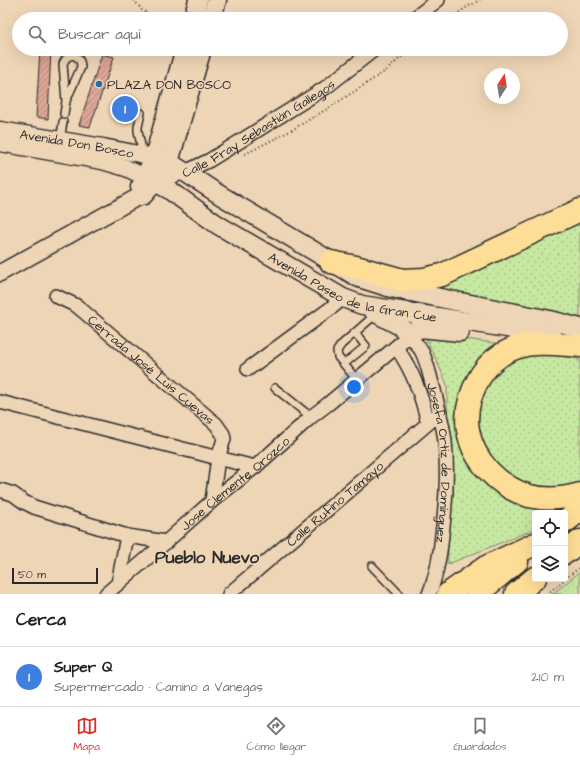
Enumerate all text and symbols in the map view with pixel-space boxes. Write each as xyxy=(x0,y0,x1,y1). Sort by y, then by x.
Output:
search box xyxy=(12,12,568,56)
icon: search xyxy=(26,23,48,45)
text: Buscar aquí xyxy=(58,24,140,45)
north arrow xyxy=(484,68,520,104)
street label: Calle Fray Sebastián Gallegos xyxy=(179,75,339,182)
place label: PLAZA DON BOSCO xyxy=(107,76,231,94)
marker: PLAZA DON BOSCO xyxy=(94,79,104,89)
pin: 1 xyxy=(112,94,138,124)
street label: Avenida Don Bosco xyxy=(18,125,136,163)
street label: Avenida Paseo de la Gran Cue xyxy=(265,248,438,327)
street label: Cerrada José Luis Cuevas xyxy=(84,311,218,429)
your location xyxy=(344,377,364,397)
street label: Josefa Ortiz de Domínguez xyxy=(422,380,454,544)
street label: Jose Clemente Orozco xyxy=(177,432,294,535)
street label: Calle Rufino Tamayo xyxy=(283,457,388,551)
map controls xyxy=(532,510,568,582)
button: locate xyxy=(532,510,568,546)
district label: Pueblo Nuevo xyxy=(155,546,260,570)
button: layers xyxy=(532,546,568,582)
scale bar xyxy=(12,566,98,585)
text: 50 m xyxy=(18,567,46,582)
text: Cerca xyxy=(16,608,66,632)
text: Super Q xyxy=(54,657,113,678)
text: 1 xyxy=(28,668,30,686)
text: 210 m xyxy=(531,668,564,686)
text: Supermercado · Camino a Vanegas xyxy=(54,678,263,696)
tab: Mapa xyxy=(73,715,100,754)
tab: Cómo llegar xyxy=(247,715,306,754)
tab: Guardados xyxy=(453,715,507,754)

